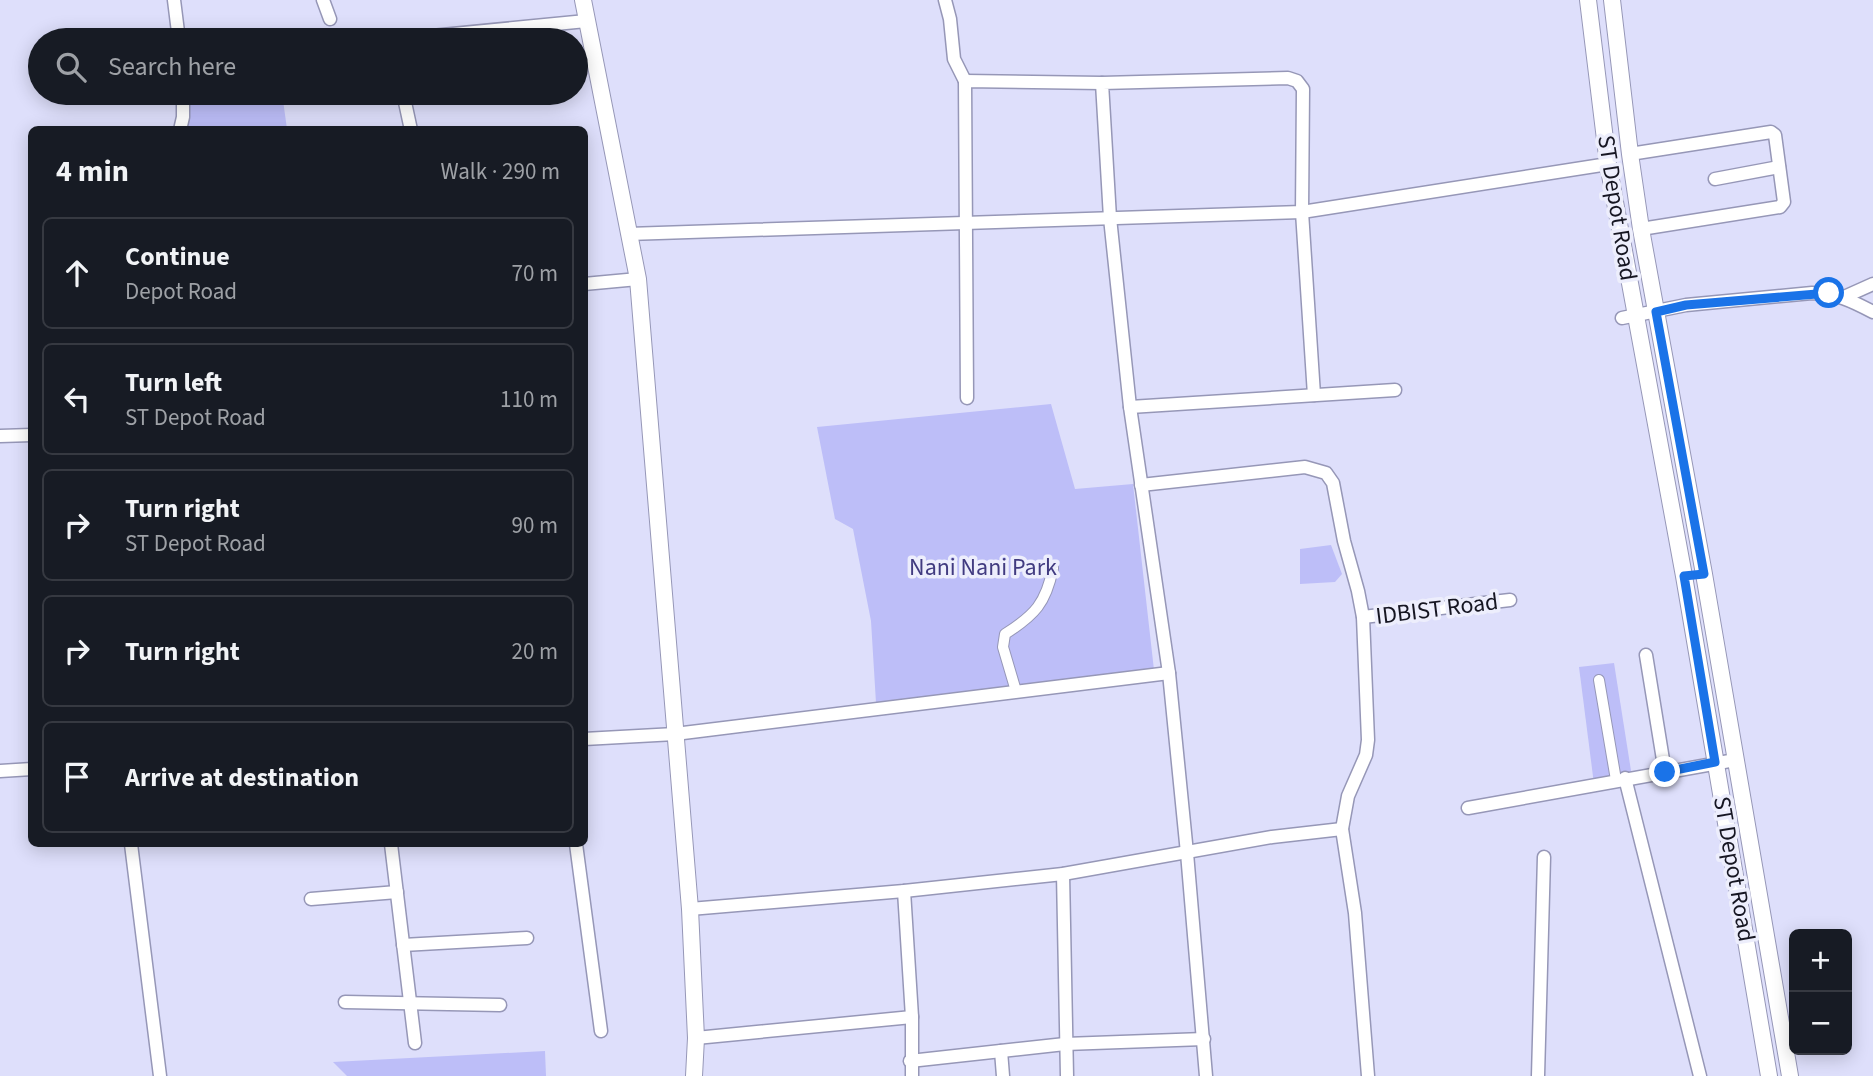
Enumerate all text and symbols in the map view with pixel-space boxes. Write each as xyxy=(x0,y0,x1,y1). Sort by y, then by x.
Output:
search box xyxy=(28,28,588,105)
icon: search xyxy=(52,48,90,86)
text: Search here xyxy=(108,48,236,85)
street label: ST Depot Road xyxy=(1588,133,1646,283)
text: 4 min xyxy=(56,150,129,193)
text: Walk · 290 m xyxy=(441,155,560,188)
text: Continue xyxy=(125,238,230,275)
icon: ahead xyxy=(58,254,96,292)
text: 70 m xyxy=(511,257,558,290)
text: Depot Road xyxy=(125,275,237,308)
route start xyxy=(1813,277,1844,308)
text: Turn left xyxy=(125,364,222,401)
icon: left xyxy=(58,380,96,418)
text: 110 m xyxy=(500,383,558,416)
text: ST Depot Road xyxy=(125,401,266,434)
text: Turn right xyxy=(125,490,240,527)
icon: right xyxy=(58,506,96,544)
text: 90 m xyxy=(511,509,558,542)
text: ST Depot Road xyxy=(125,527,266,560)
park label: Nani Nani Park xyxy=(909,550,1057,585)
street label: IDBIST Road xyxy=(1374,584,1500,634)
icon: right xyxy=(58,632,96,670)
text: Turn right xyxy=(125,633,240,670)
text: 20 m xyxy=(511,635,558,668)
route end xyxy=(1649,756,1680,787)
icon: arrive xyxy=(58,758,96,796)
text: Arrive at destination xyxy=(125,759,359,796)
street label: ST Depot Road xyxy=(1704,794,1764,944)
map controls xyxy=(1789,929,1852,1055)
button: + xyxy=(1789,929,1852,992)
button: − xyxy=(1789,992,1852,1055)

